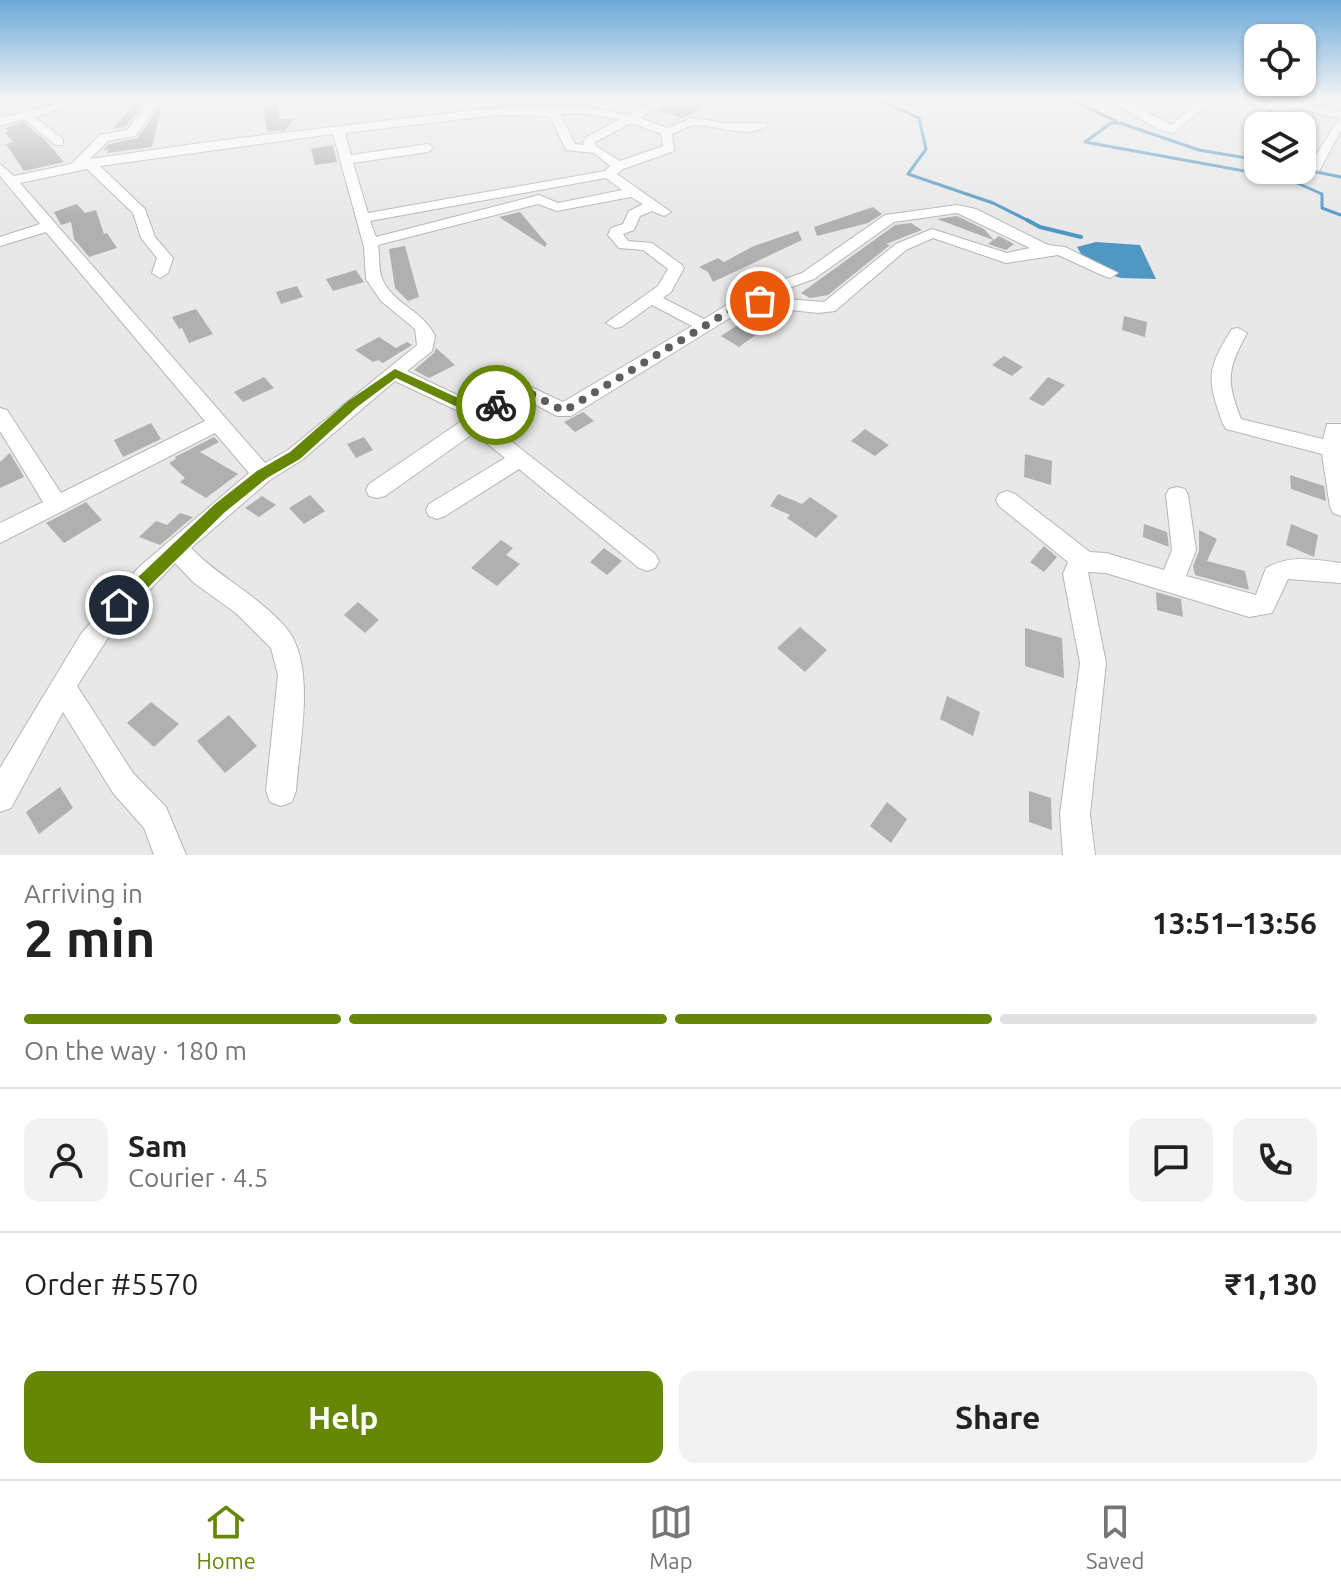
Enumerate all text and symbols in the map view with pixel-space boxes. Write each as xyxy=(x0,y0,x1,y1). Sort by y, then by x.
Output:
map controls xyxy=(1244,24,1316,184)
button: locate xyxy=(1244,24,1316,96)
button: layers xyxy=(1244,112,1316,184)
pin xyxy=(726,267,794,335)
icon: bag xyxy=(738,279,782,323)
courier xyxy=(456,365,536,445)
icon: bike xyxy=(474,383,518,427)
pin xyxy=(85,571,153,639)
icon: home xyxy=(97,583,141,627)
text: Arriving in xyxy=(24,879,143,908)
text: 13:51–13:56 xyxy=(1152,906,1317,940)
text: 2 min xyxy=(24,909,155,967)
text: On the way · 180 m xyxy=(24,1036,247,1065)
button: person xyxy=(24,1118,108,1202)
button: chat xyxy=(1129,1118,1213,1202)
button: phone xyxy=(1233,1118,1317,1202)
text: Sam xyxy=(128,1129,187,1163)
text: Courier · 4.5 xyxy=(128,1163,268,1192)
text: Order #5570 xyxy=(24,1267,198,1301)
text: ₹1,130 xyxy=(1225,1267,1317,1301)
button: Help xyxy=(24,1371,663,1463)
button: Share xyxy=(679,1371,1317,1463)
tab: Home xyxy=(197,1500,256,1573)
tab: Map xyxy=(649,1500,693,1573)
tab: Saved xyxy=(1086,1500,1144,1573)

